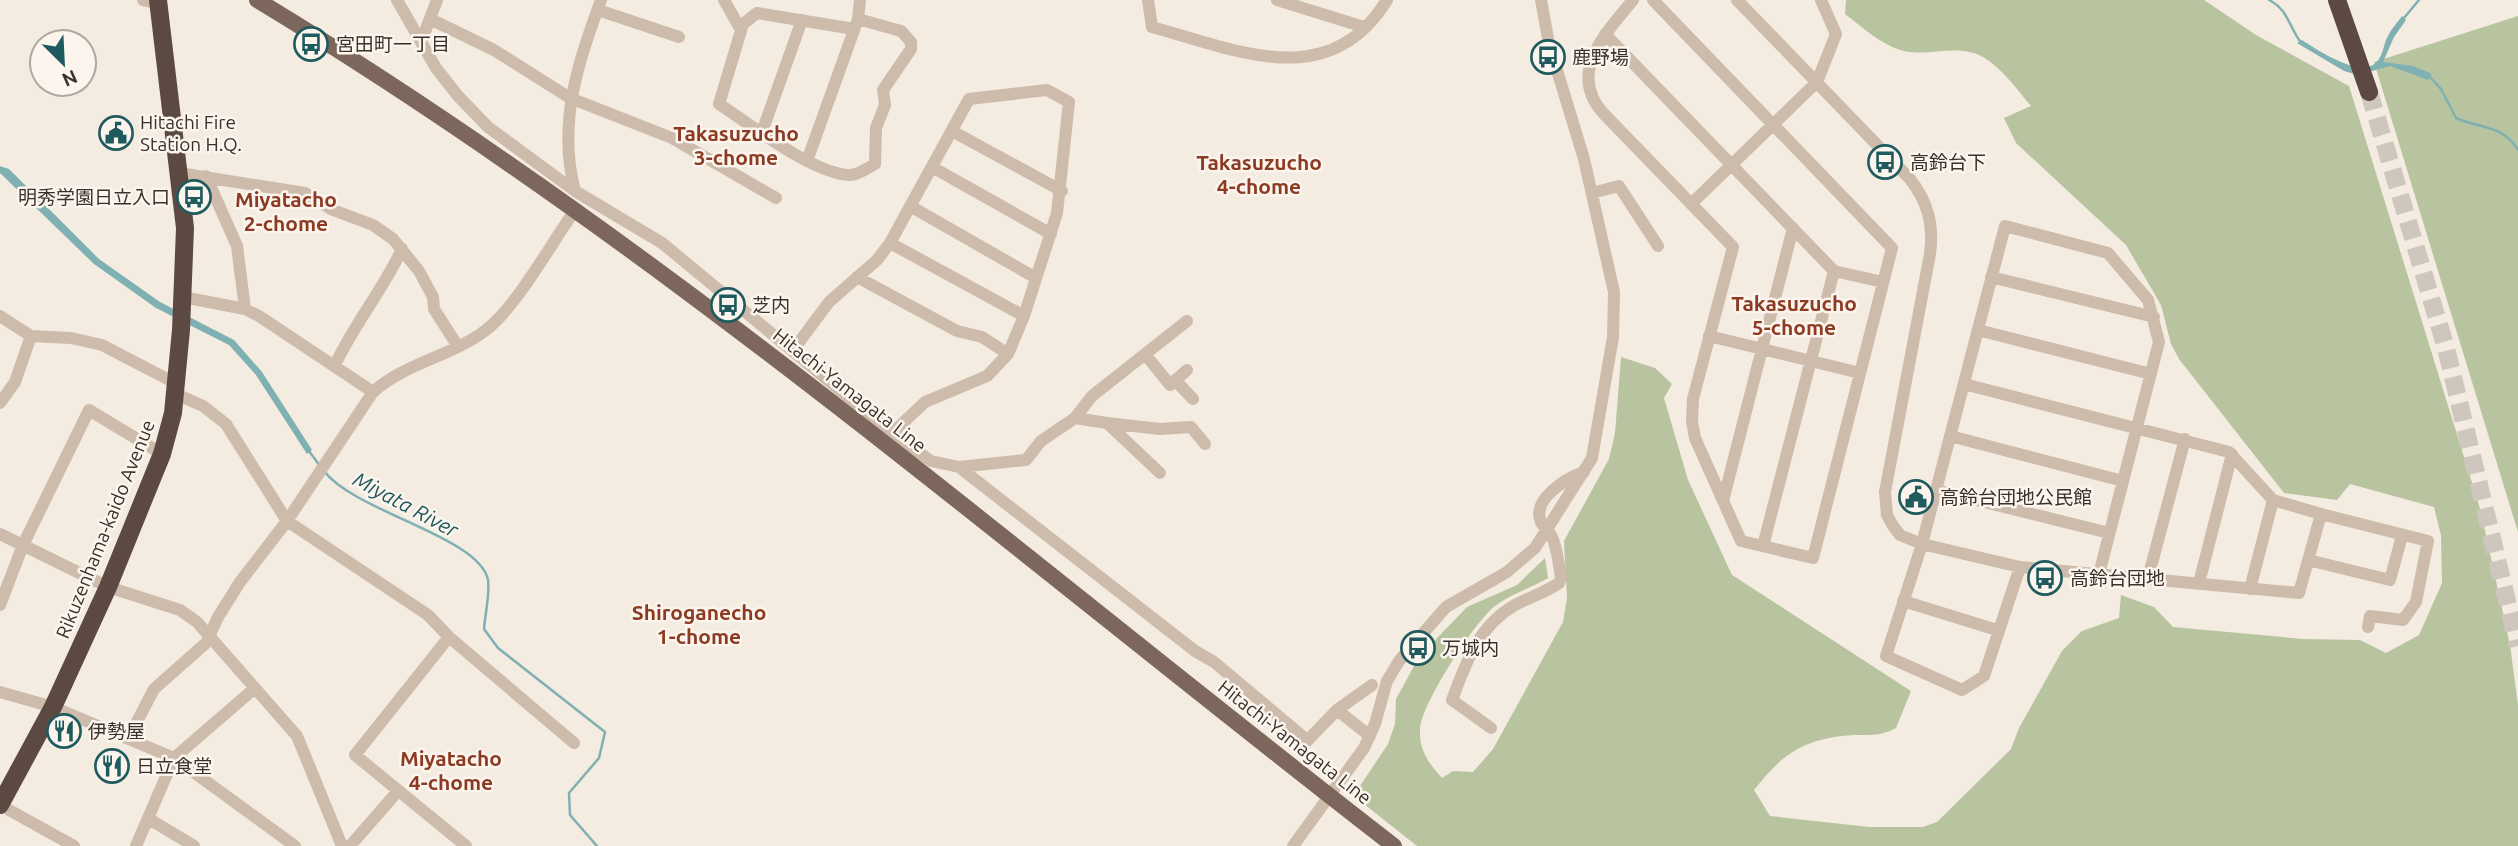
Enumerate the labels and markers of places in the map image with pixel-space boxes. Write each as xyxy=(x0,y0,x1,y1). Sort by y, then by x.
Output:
bus stop icon: 宮田町一丁目 xyxy=(292,25,330,63)
place label: 宮田町一丁目 xyxy=(336,33,450,55)
bus stop icon: 鹿野場 xyxy=(1529,38,1567,76)
place label: 鹿野場 xyxy=(1572,46,1629,68)
place label: Hitachi Fire Station H.Q. xyxy=(140,111,242,155)
public building icon: Hitachi Fire Station H.Q. xyxy=(97,114,135,152)
bus stop icon: 高鈴台下 xyxy=(1866,143,1904,181)
place label: 高鈴台下 xyxy=(1910,151,1986,173)
bus stop icon: 明秀学園日立入口 xyxy=(175,178,213,216)
place label: 明秀学園日立入口 xyxy=(18,186,170,208)
bus stop icon: 芝内 xyxy=(709,286,747,324)
place label: 芝内 xyxy=(752,294,790,316)
public building icon: 高鈴台団地公民館 xyxy=(1897,478,1935,516)
place label: 高鈴台団地公民館 xyxy=(1940,486,2092,508)
bus stop icon: 高鈴台団地 xyxy=(2026,559,2064,597)
place label: 高鈴台団地 xyxy=(2070,567,2165,589)
bus stop icon: 万城内 xyxy=(1399,629,1437,667)
place label: 万城内 xyxy=(1442,637,1499,659)
restaurant icon: 伊勢屋 xyxy=(45,712,83,750)
place label: 伊勢屋 xyxy=(88,720,145,742)
restaurant icon: 日立食堂 xyxy=(93,747,131,785)
place label: 日立食堂 xyxy=(136,755,212,777)

